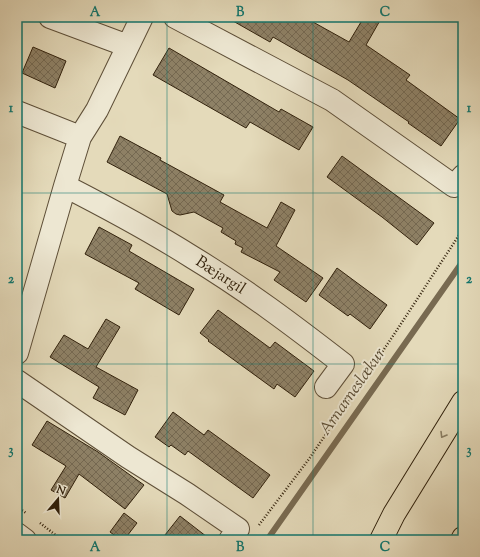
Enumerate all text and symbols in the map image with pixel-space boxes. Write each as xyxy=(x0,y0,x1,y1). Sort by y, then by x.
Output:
text: A xyxy=(90,4,101,22)
text: B xyxy=(236,4,245,22)
text: C xyxy=(380,4,390,22)
text: 1 xyxy=(9,100,14,118)
text: 1 xyxy=(467,100,472,118)
street label: Bæjargil xyxy=(190,251,250,301)
text: 2 xyxy=(8,271,15,289)
text: 2 xyxy=(466,271,473,289)
water label: Arnarneslækur xyxy=(314,343,392,441)
one-way arrow xyxy=(440,431,447,438)
text: 3 xyxy=(8,442,14,460)
text: 3 xyxy=(466,442,472,460)
north arrow xyxy=(38,479,78,519)
text: N xyxy=(53,481,68,500)
text: A xyxy=(90,539,101,557)
text: B xyxy=(236,539,245,557)
text: C xyxy=(380,539,390,557)

